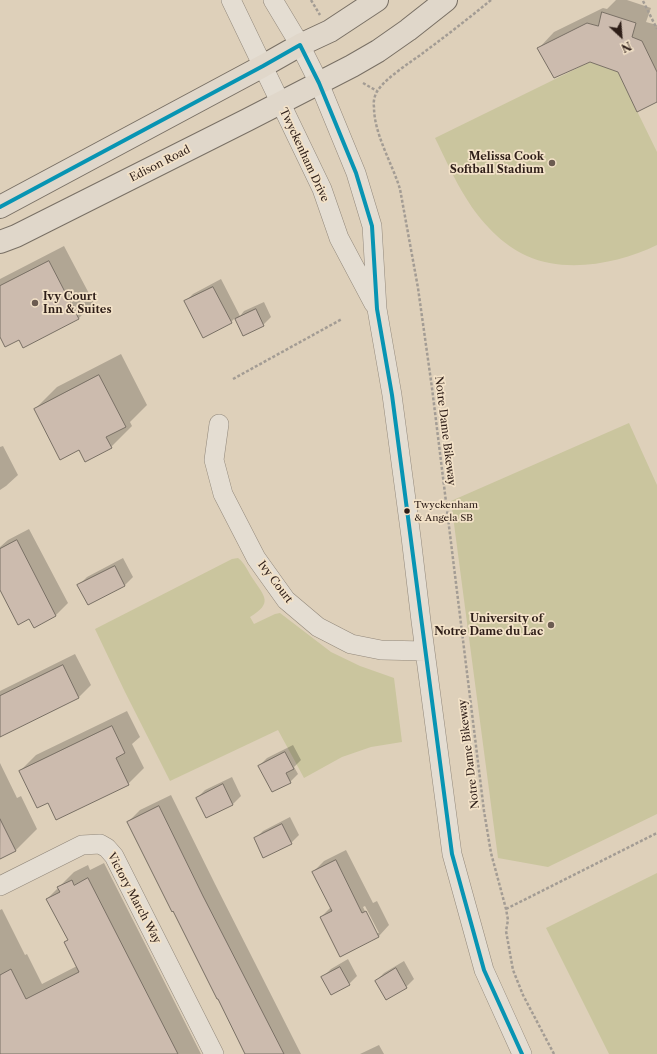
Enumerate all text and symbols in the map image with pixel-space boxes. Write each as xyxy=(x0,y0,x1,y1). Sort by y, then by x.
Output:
north arrow xyxy=(601,16,641,56)
text: N xyxy=(619,38,634,55)
street label: Twyckenham Drive xyxy=(276,106,332,204)
street label: Edison Road xyxy=(128,143,192,185)
place label: Melissa Cook Softball Stadium xyxy=(450,150,544,176)
marker: Melissa Cook Softball Stadium xyxy=(547,158,557,168)
place label: Ivy Court Inn & Suites xyxy=(43,290,112,316)
marker: Ivy Court Inn & Suites xyxy=(30,298,40,308)
street label: Notre Dame Bikeway xyxy=(432,375,458,487)
place label: Twyckenham & Angela SB xyxy=(414,499,478,522)
marker: Twyckenham & Angela SB xyxy=(402,506,412,516)
street label: Ivy Court xyxy=(255,558,295,606)
place label: University of Notre Dame du Lac xyxy=(434,612,543,638)
marker: University of Notre Dame du Lac xyxy=(546,620,556,630)
street label: Notre Dame Bikeway xyxy=(456,698,482,810)
street label: Victory March Way xyxy=(104,850,164,946)

